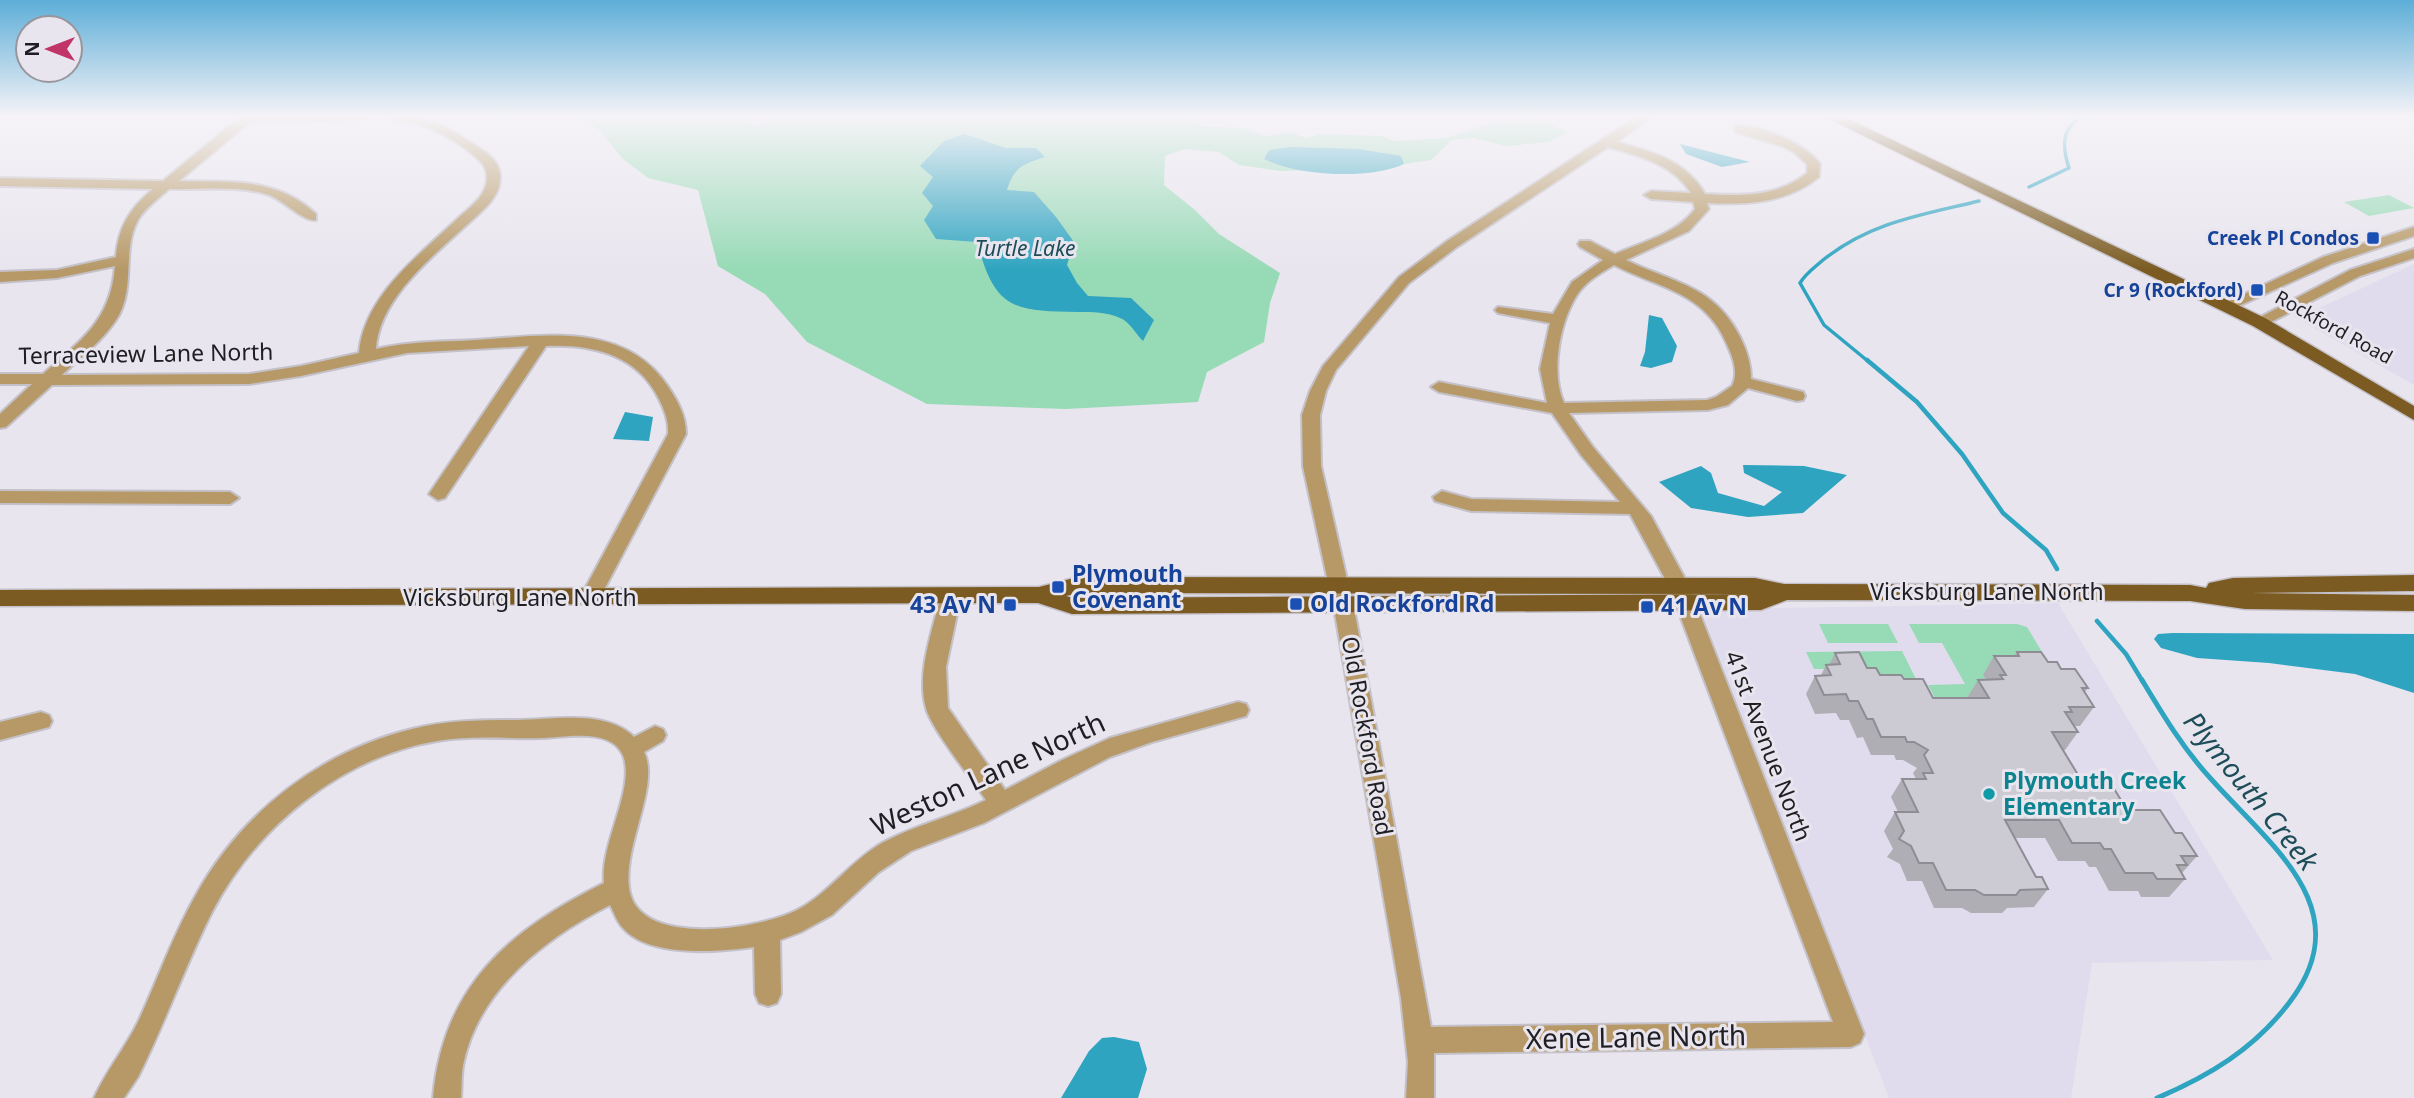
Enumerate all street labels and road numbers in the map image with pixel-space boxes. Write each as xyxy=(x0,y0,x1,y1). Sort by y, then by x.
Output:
street label: Rockford Road xyxy=(2271,284,2397,370)
street label: Terraceview Lane North xyxy=(18,335,274,371)
street label: Vicksburg Lane North xyxy=(1870,575,2104,607)
street label: Vicksburg Lane North xyxy=(403,581,637,613)
street label: Old Rockford Road xyxy=(1335,634,1401,838)
street label: 41st Avenue North xyxy=(1718,646,1820,846)
street label: Weston Lane North xyxy=(864,702,1111,844)
street label: Xene Lane North xyxy=(1525,1015,1747,1057)

